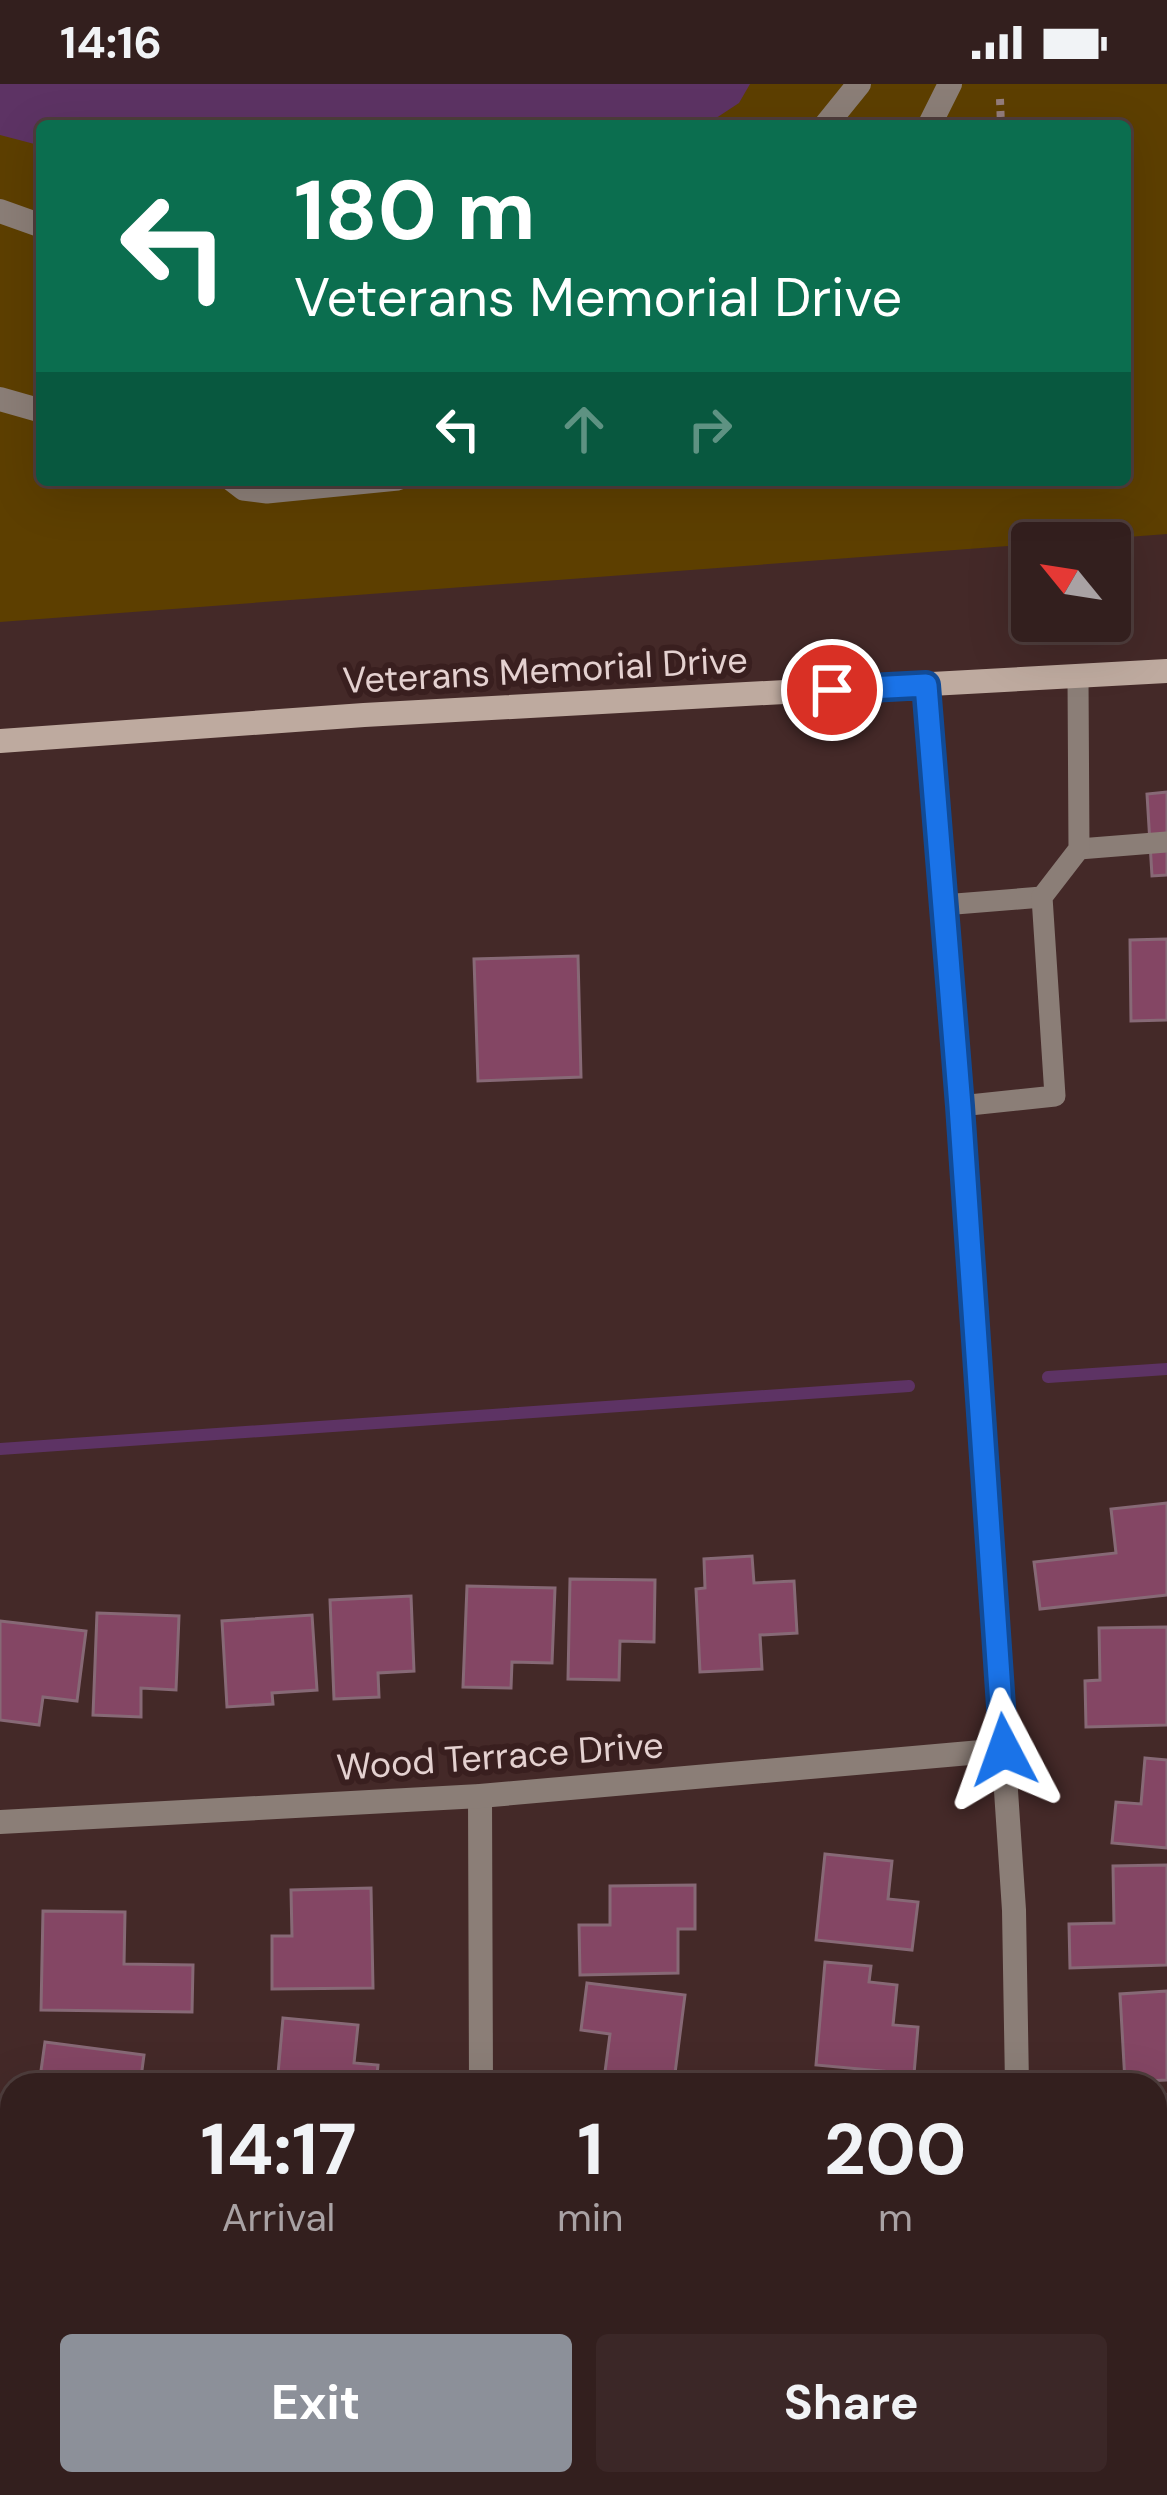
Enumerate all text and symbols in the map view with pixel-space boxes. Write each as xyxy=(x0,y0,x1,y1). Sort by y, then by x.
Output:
text: 14:16 xyxy=(60,13,162,72)
text: 180 m xyxy=(294,156,536,265)
icon: left xyxy=(96,168,252,324)
text: Veterans Memorial Drive xyxy=(294,262,902,333)
icon: left xyxy=(425,396,491,462)
icon: ahead xyxy=(551,396,617,462)
icon: right xyxy=(677,396,743,462)
north arrow xyxy=(1011,522,1131,642)
map controls xyxy=(1011,522,1131,642)
street label: Veterans Memorial Drive xyxy=(341,636,749,704)
pin xyxy=(781,639,883,741)
icon: arrive xyxy=(799,657,865,723)
position arrow xyxy=(941,1687,1067,1813)
street label: Wood Terrace Drive xyxy=(335,1721,665,1791)
text: 14:17 xyxy=(200,2103,357,2196)
text: 1 xyxy=(577,2103,603,2196)
text: 200 xyxy=(824,2103,967,2196)
text: Arrival xyxy=(222,2192,335,2243)
text: min xyxy=(557,2192,624,2243)
text: m xyxy=(878,2192,913,2243)
button: Exit xyxy=(60,2334,572,2472)
button: Share xyxy=(596,2334,1107,2472)

